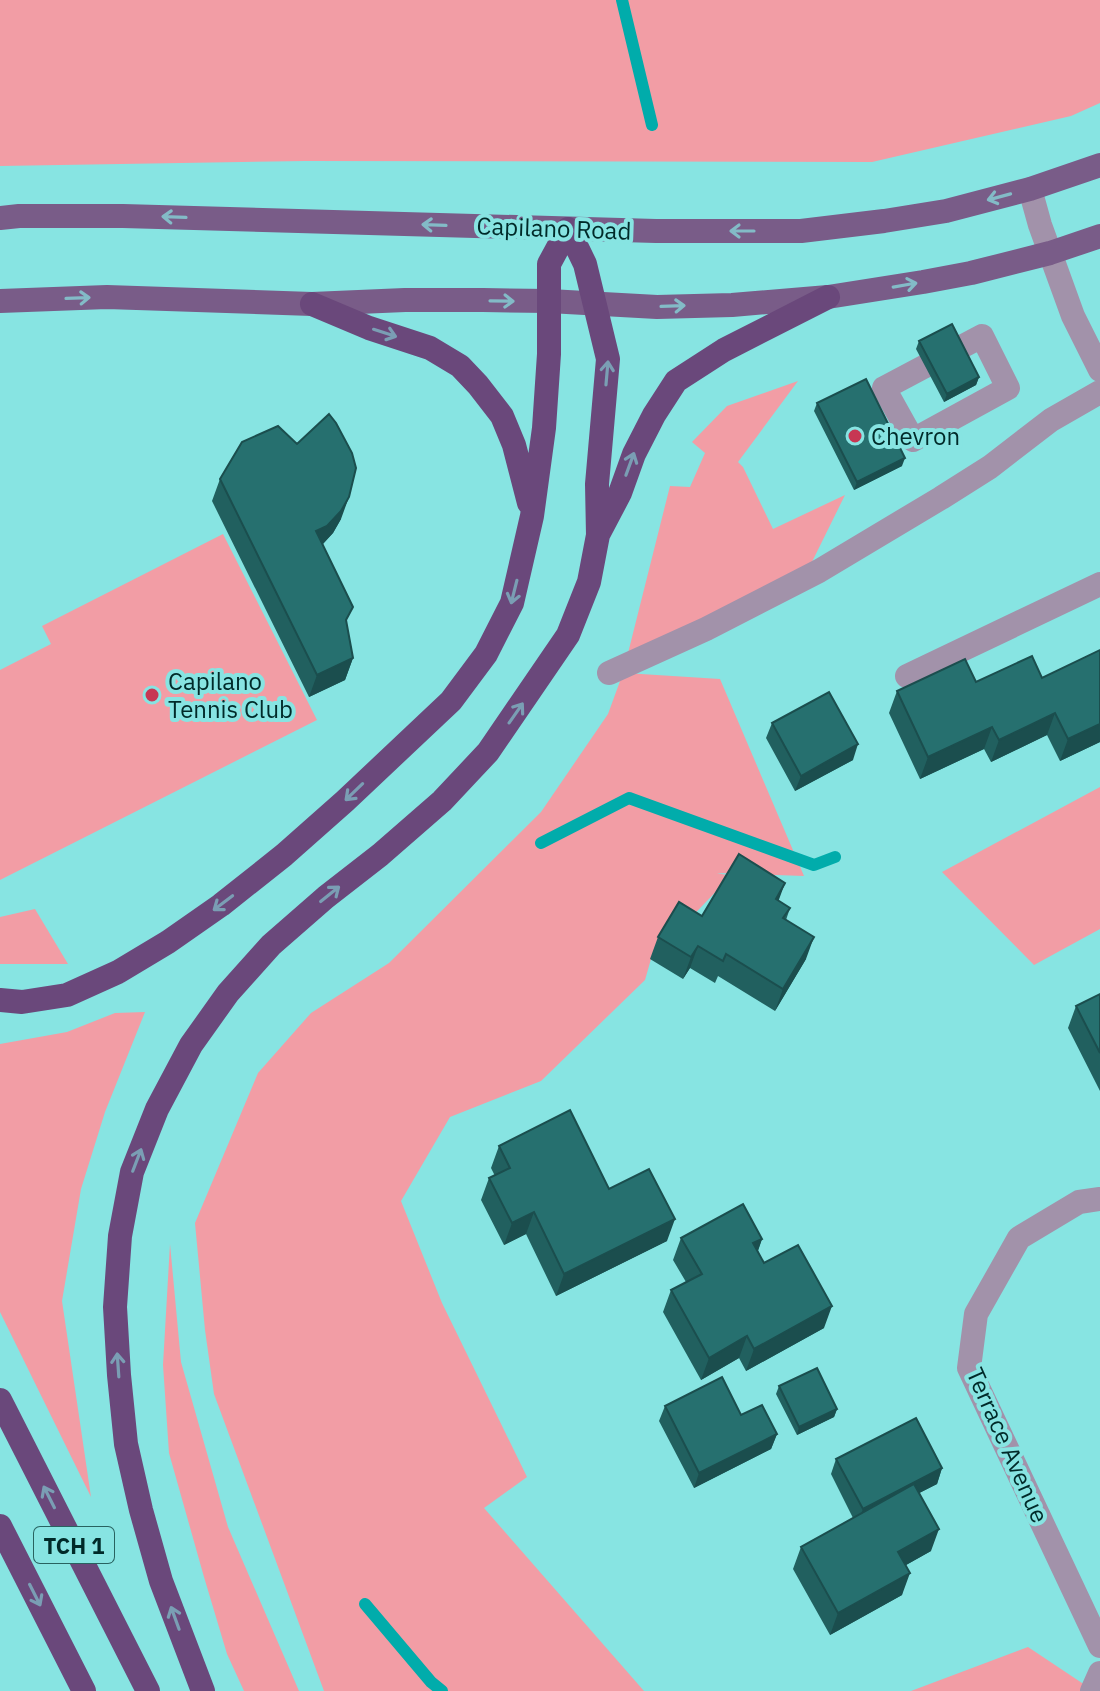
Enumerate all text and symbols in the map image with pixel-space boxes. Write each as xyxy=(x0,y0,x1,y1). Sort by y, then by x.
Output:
one-way arrow xyxy=(986,190,1012,205)
street label: Capilano Road xyxy=(476,209,632,247)
one-way arrow xyxy=(161,210,188,225)
one-way arrow xyxy=(421,217,448,233)
one-way arrow xyxy=(729,223,756,239)
one-way arrow xyxy=(892,277,917,292)
one-way arrow xyxy=(64,291,91,306)
one-way arrow xyxy=(488,293,515,308)
one-way arrow xyxy=(659,299,686,314)
one-way arrow xyxy=(372,327,397,342)
one-way arrow xyxy=(599,361,614,387)
place label: Chevron xyxy=(871,420,960,452)
marker: Chevron xyxy=(846,427,864,445)
one-way arrow xyxy=(624,452,639,477)
one-way arrow xyxy=(506,578,521,604)
place label: Capilano Tennis Club xyxy=(168,665,293,725)
marker: Capilano Tennis Club xyxy=(143,686,161,704)
one-way arrow xyxy=(508,703,524,725)
one-way arrow xyxy=(345,782,364,801)
one-way arrow xyxy=(319,885,340,902)
one-way arrow xyxy=(212,894,234,911)
one-way arrow xyxy=(131,1148,145,1173)
one-way arrow xyxy=(110,1352,125,1379)
street label: Terrace Avenue xyxy=(960,1362,1056,1528)
one-way arrow xyxy=(41,1485,57,1509)
road number: TCH 1 xyxy=(34,1527,114,1563)
one-way arrow xyxy=(28,1583,44,1607)
one-way arrow xyxy=(167,1606,181,1631)

